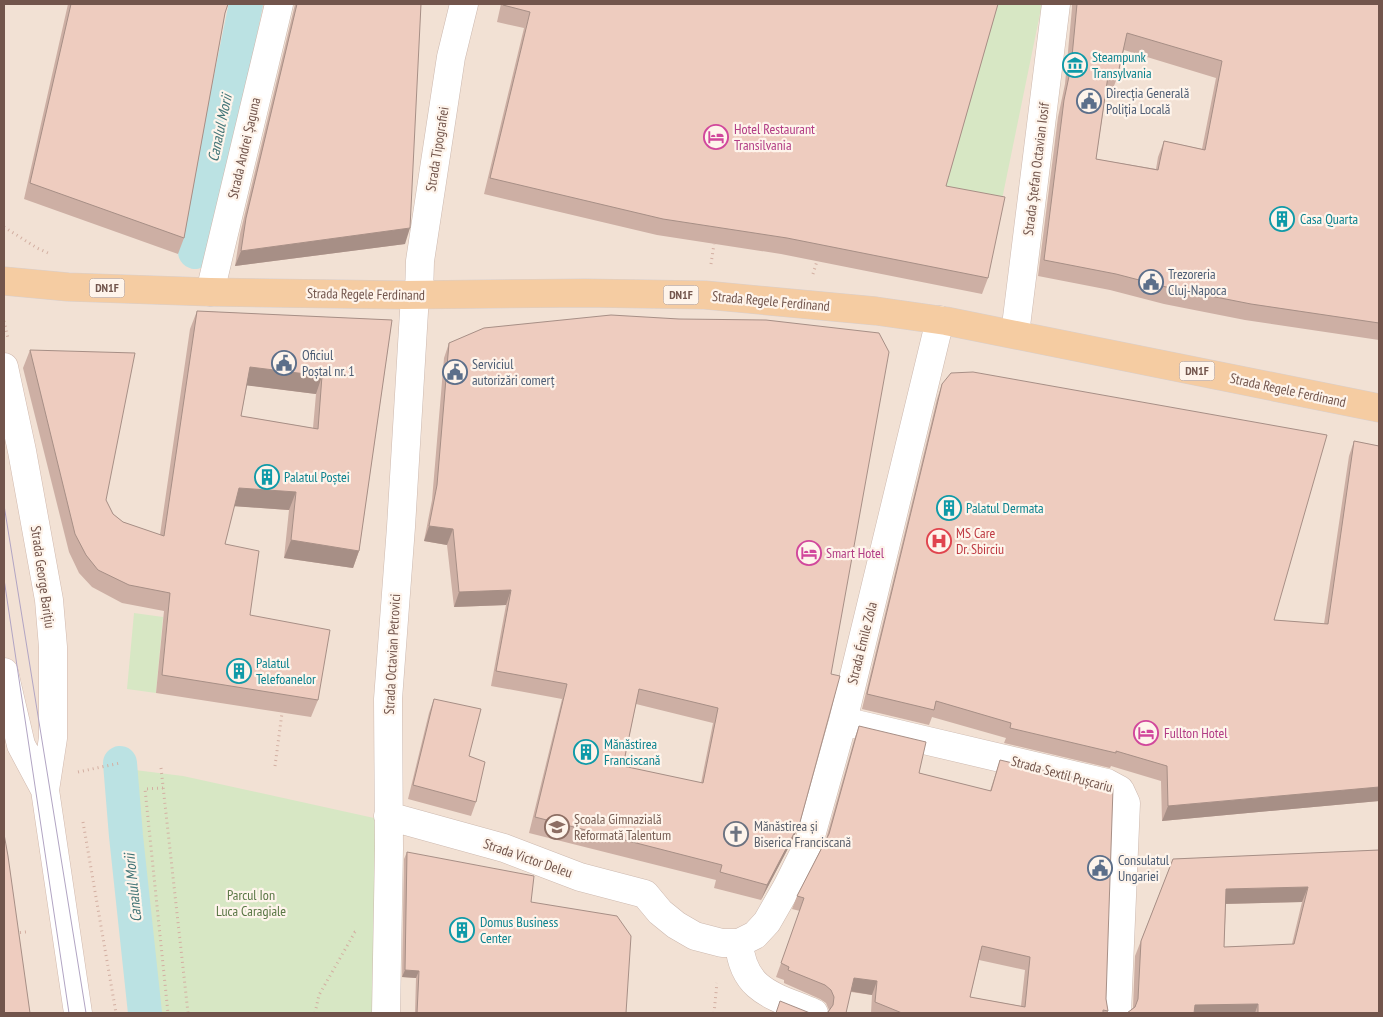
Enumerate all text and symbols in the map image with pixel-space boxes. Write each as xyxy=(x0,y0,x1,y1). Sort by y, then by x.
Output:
place label: Steampunk Transylvania xyxy=(1092,48,1152,82)
museum icon: Steampunk Transylvania xyxy=(1062,52,1088,78)
place label: Direcția Generală Poliția Locală xyxy=(1106,84,1189,118)
public building icon: Direcția Generală Poliția Locală xyxy=(1076,88,1102,114)
water label: Canalul Morii xyxy=(203,91,236,163)
street label: Strada Andrei Șaguna xyxy=(224,96,264,200)
street label: Strada Ștefan Octavian Iosif xyxy=(1019,101,1053,236)
street label: Strada Tipografiei xyxy=(421,105,453,193)
place label: Hotel Restaurant Transilvania xyxy=(734,120,815,154)
hotel icon: Hotel Restaurant Transilvania xyxy=(703,124,729,150)
building icon: Casa Quarta xyxy=(1269,206,1295,232)
place label: Casa Quarta xyxy=(1300,210,1358,228)
place label: Trezoreria Cluj-Napoca xyxy=(1168,265,1227,299)
public building icon: Trezoreria Cluj-Napoca xyxy=(1138,269,1164,295)
road number: DN1F xyxy=(90,278,124,298)
street label: Strada Regele Ferdinand xyxy=(307,284,425,304)
road number: DN1F xyxy=(664,286,698,304)
street label: Strada Regele Ferdinand xyxy=(711,287,831,315)
place label: Oficiul Poștal nr. 1 xyxy=(302,346,354,380)
public building icon: Oficiul Poștal nr. 1 xyxy=(271,350,297,376)
place label: Serviciul autorizări comerț xyxy=(472,355,555,389)
public building icon: Serviciul autorizări comerț xyxy=(442,359,468,385)
road number: DN1F xyxy=(1180,362,1214,381)
street label: Strada Regele Ferdinand xyxy=(1228,369,1348,411)
building icon: Palatul Poștei xyxy=(254,464,280,490)
place label: Palatul Poștei xyxy=(284,468,350,486)
building icon: Palatul Dermata xyxy=(936,495,962,521)
place label: Palatul Dermata xyxy=(966,499,1044,517)
place label: MS Care Dr. Sbirciu xyxy=(956,524,1004,558)
street label: Strada George Barițiu xyxy=(27,525,59,629)
hospital icon: MS Care Dr. Sbirciu xyxy=(926,528,952,554)
hotel icon: Smart Hotel xyxy=(796,540,822,566)
place label: Smart Hotel xyxy=(826,544,885,562)
street label: Strada Octavian Petrovici xyxy=(380,593,404,715)
street label: Strada Émile Zola xyxy=(843,600,881,686)
place label: Palatul Telefoanelor xyxy=(256,654,316,688)
building icon: Palatul Telefoanelor xyxy=(226,658,252,684)
hotel icon: Fullton Hotel xyxy=(1133,720,1159,746)
place label: Fullton Hotel xyxy=(1164,724,1228,742)
place label: Mănăstirea Franciscană xyxy=(604,735,660,769)
building icon: Mănăstirea Franciscană xyxy=(573,739,599,765)
street label: Strada Sextil Pușcariu xyxy=(1009,752,1115,796)
place label: Școala Gimnazială Reformată Talentum xyxy=(574,810,671,844)
school or university icon: Școala Gimnazială Reformată Talentum xyxy=(544,814,570,840)
place label: Mănăstirea și Biserica Franciscană xyxy=(754,817,851,851)
church icon: Mănăstirea și Biserica Franciscană xyxy=(723,821,749,847)
street label: Strada Victor Deleu xyxy=(481,834,575,882)
water label: Canalul Morii xyxy=(119,851,146,923)
place label: Consulatul Ungariei xyxy=(1118,851,1170,885)
public building icon: Consulatul Ungariei xyxy=(1087,855,1113,881)
park label: Parcul Ion Luca Caragiale xyxy=(216,886,286,920)
place label: Domus Business Center xyxy=(480,913,558,947)
building icon: Domus Business Center xyxy=(449,917,475,943)

